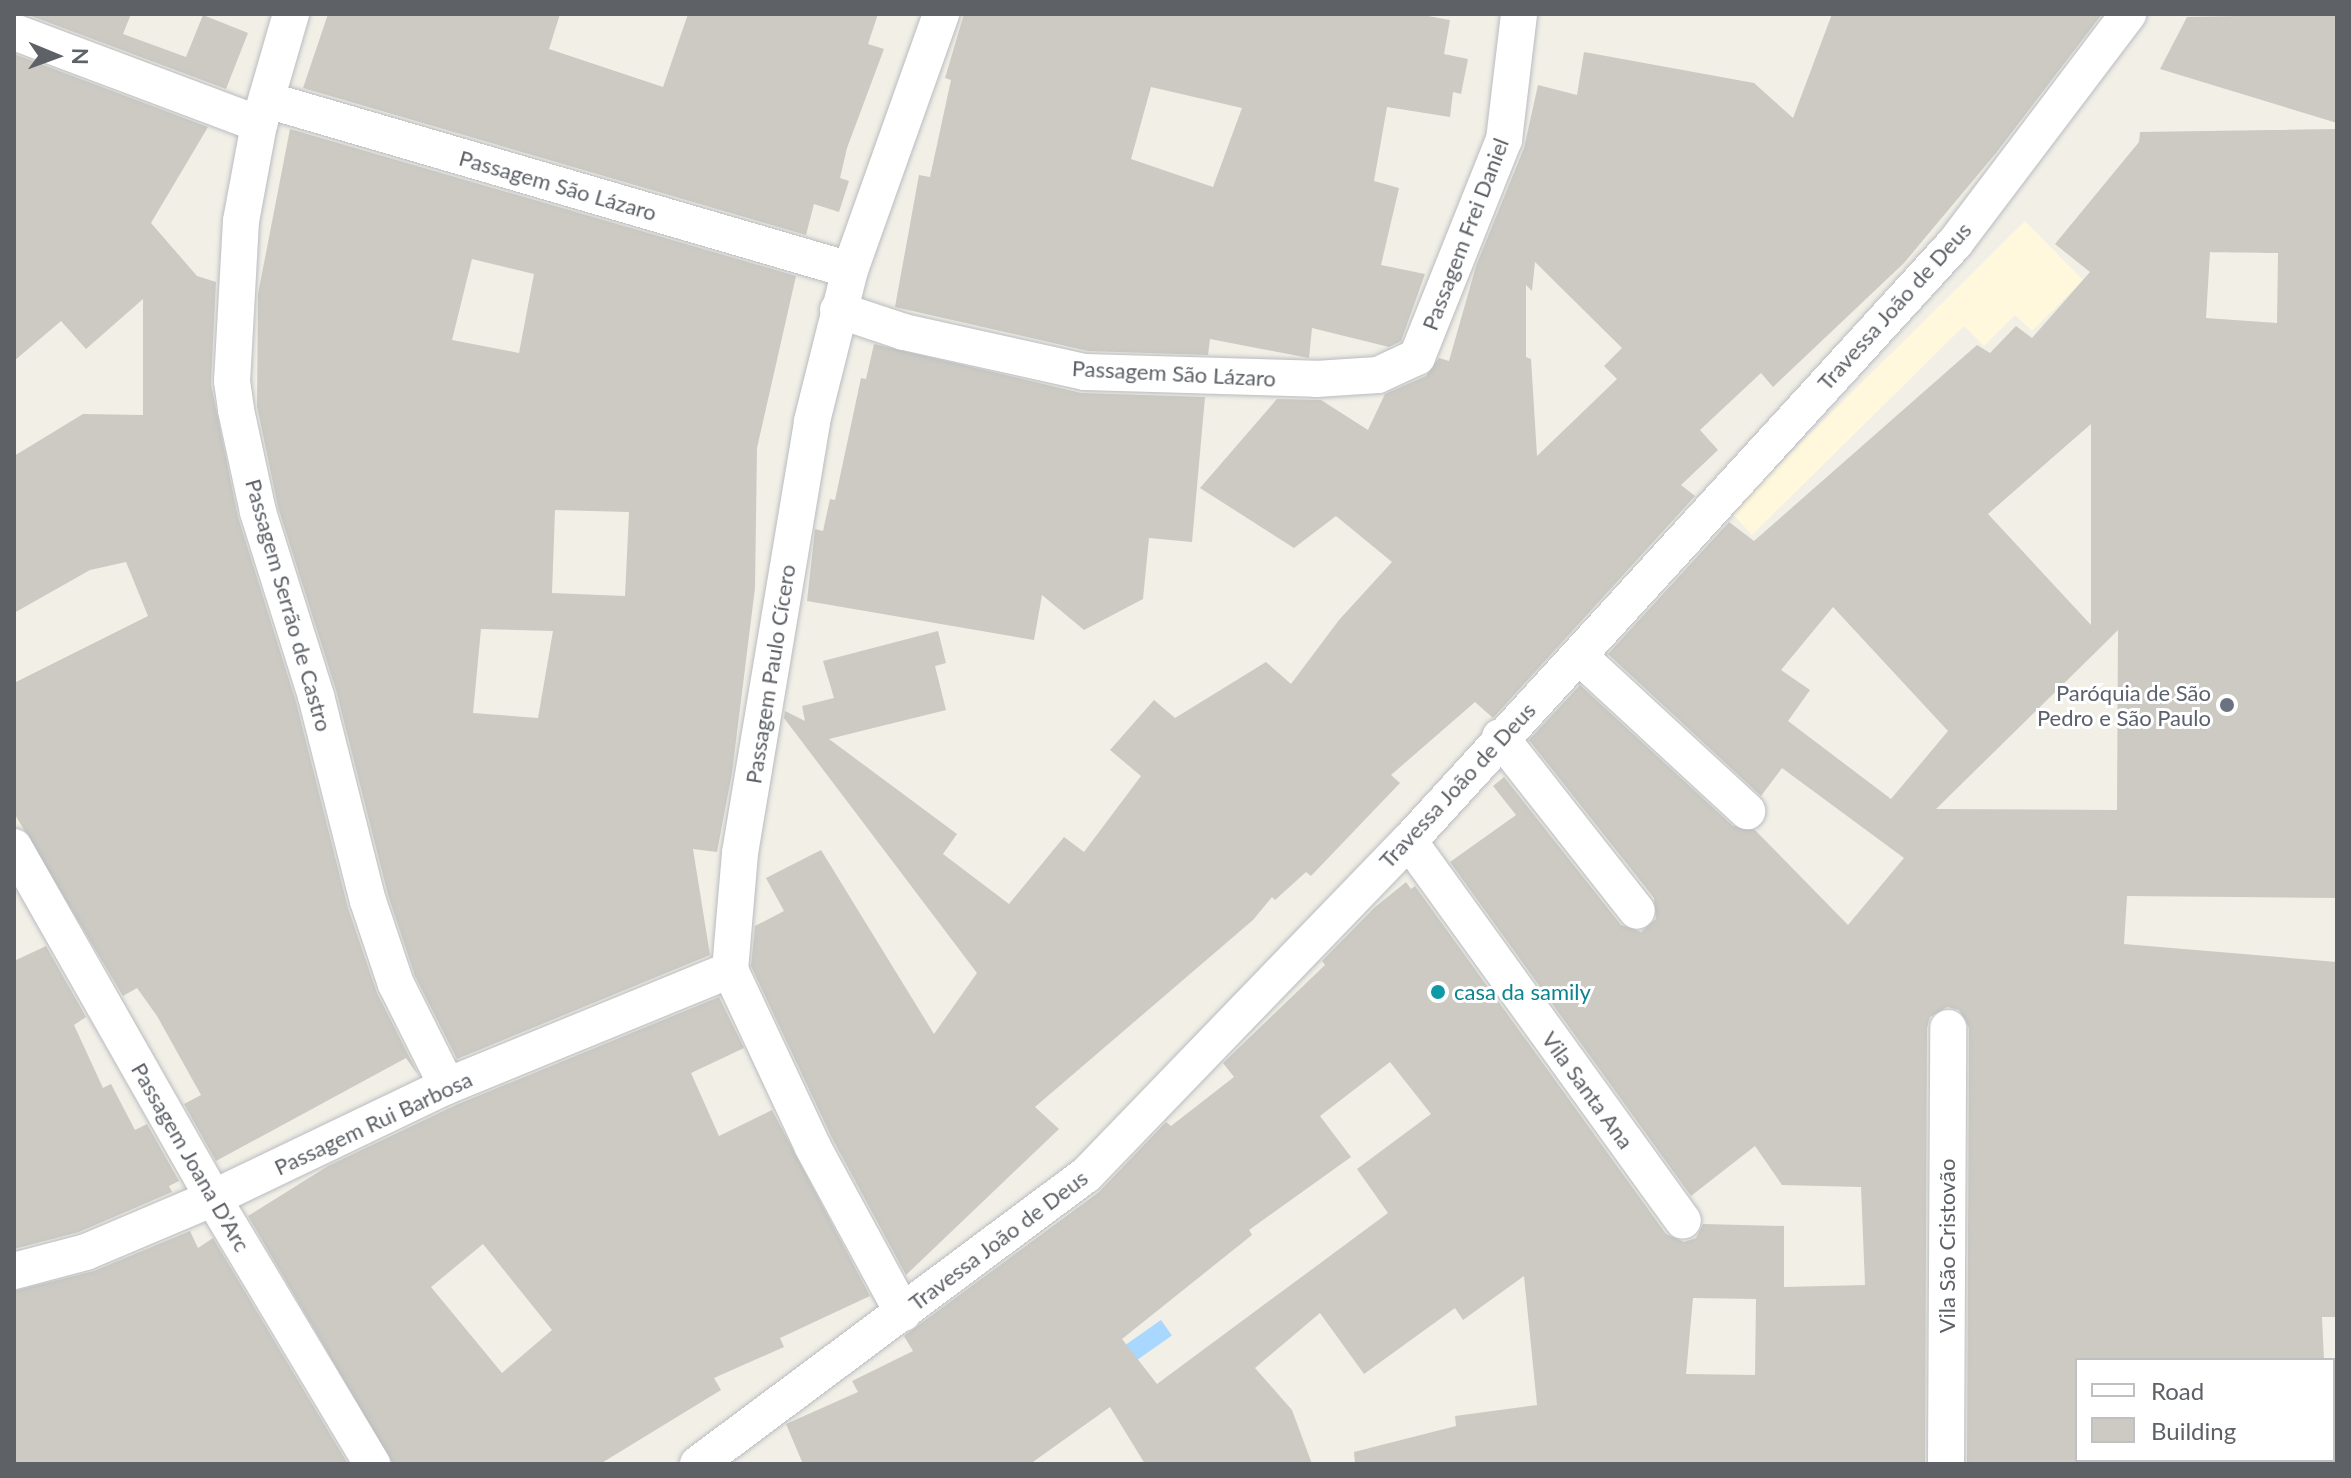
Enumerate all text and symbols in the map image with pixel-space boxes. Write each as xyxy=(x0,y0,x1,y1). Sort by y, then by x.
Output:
north arrow xyxy=(16,16,96,96)
text: N xyxy=(67,48,94,65)
street label: Passagem Frei Daniel xyxy=(1416,134,1514,334)
street label: Passagem São Lázaro xyxy=(456,144,660,226)
street label: Travessa João de Deus xyxy=(1811,216,1977,396)
street label: Passagem São Lázaro xyxy=(1071,354,1277,392)
street label: Passagem Serrão de Castro xyxy=(240,476,338,734)
street label: Passagem Paulo Cícero xyxy=(740,562,800,786)
place label: Paróquia de São Pedro e São Paulo xyxy=(2037,679,2211,730)
marker: Paróquia de São Pedro e São Paulo xyxy=(2218,696,2236,714)
street label: Travessa João de Deus xyxy=(1373,697,1541,873)
place label: casa da samily xyxy=(1454,979,1591,1005)
marker: casa da samily xyxy=(1429,983,1447,1001)
street label: Vila Santa Ana xyxy=(1536,1026,1640,1154)
street label: Passagem Joana D’Arc xyxy=(126,1058,256,1256)
street label: Passagem Rui Barbosa xyxy=(270,1066,476,1180)
street label: Vila São Cristovão xyxy=(1934,1159,1960,1333)
street label: Travessa João de Deus xyxy=(903,1164,1093,1316)
legend xyxy=(2075,1358,2335,1462)
text: Road xyxy=(2151,1376,2204,1405)
text: Building xyxy=(2151,1416,2236,1445)

